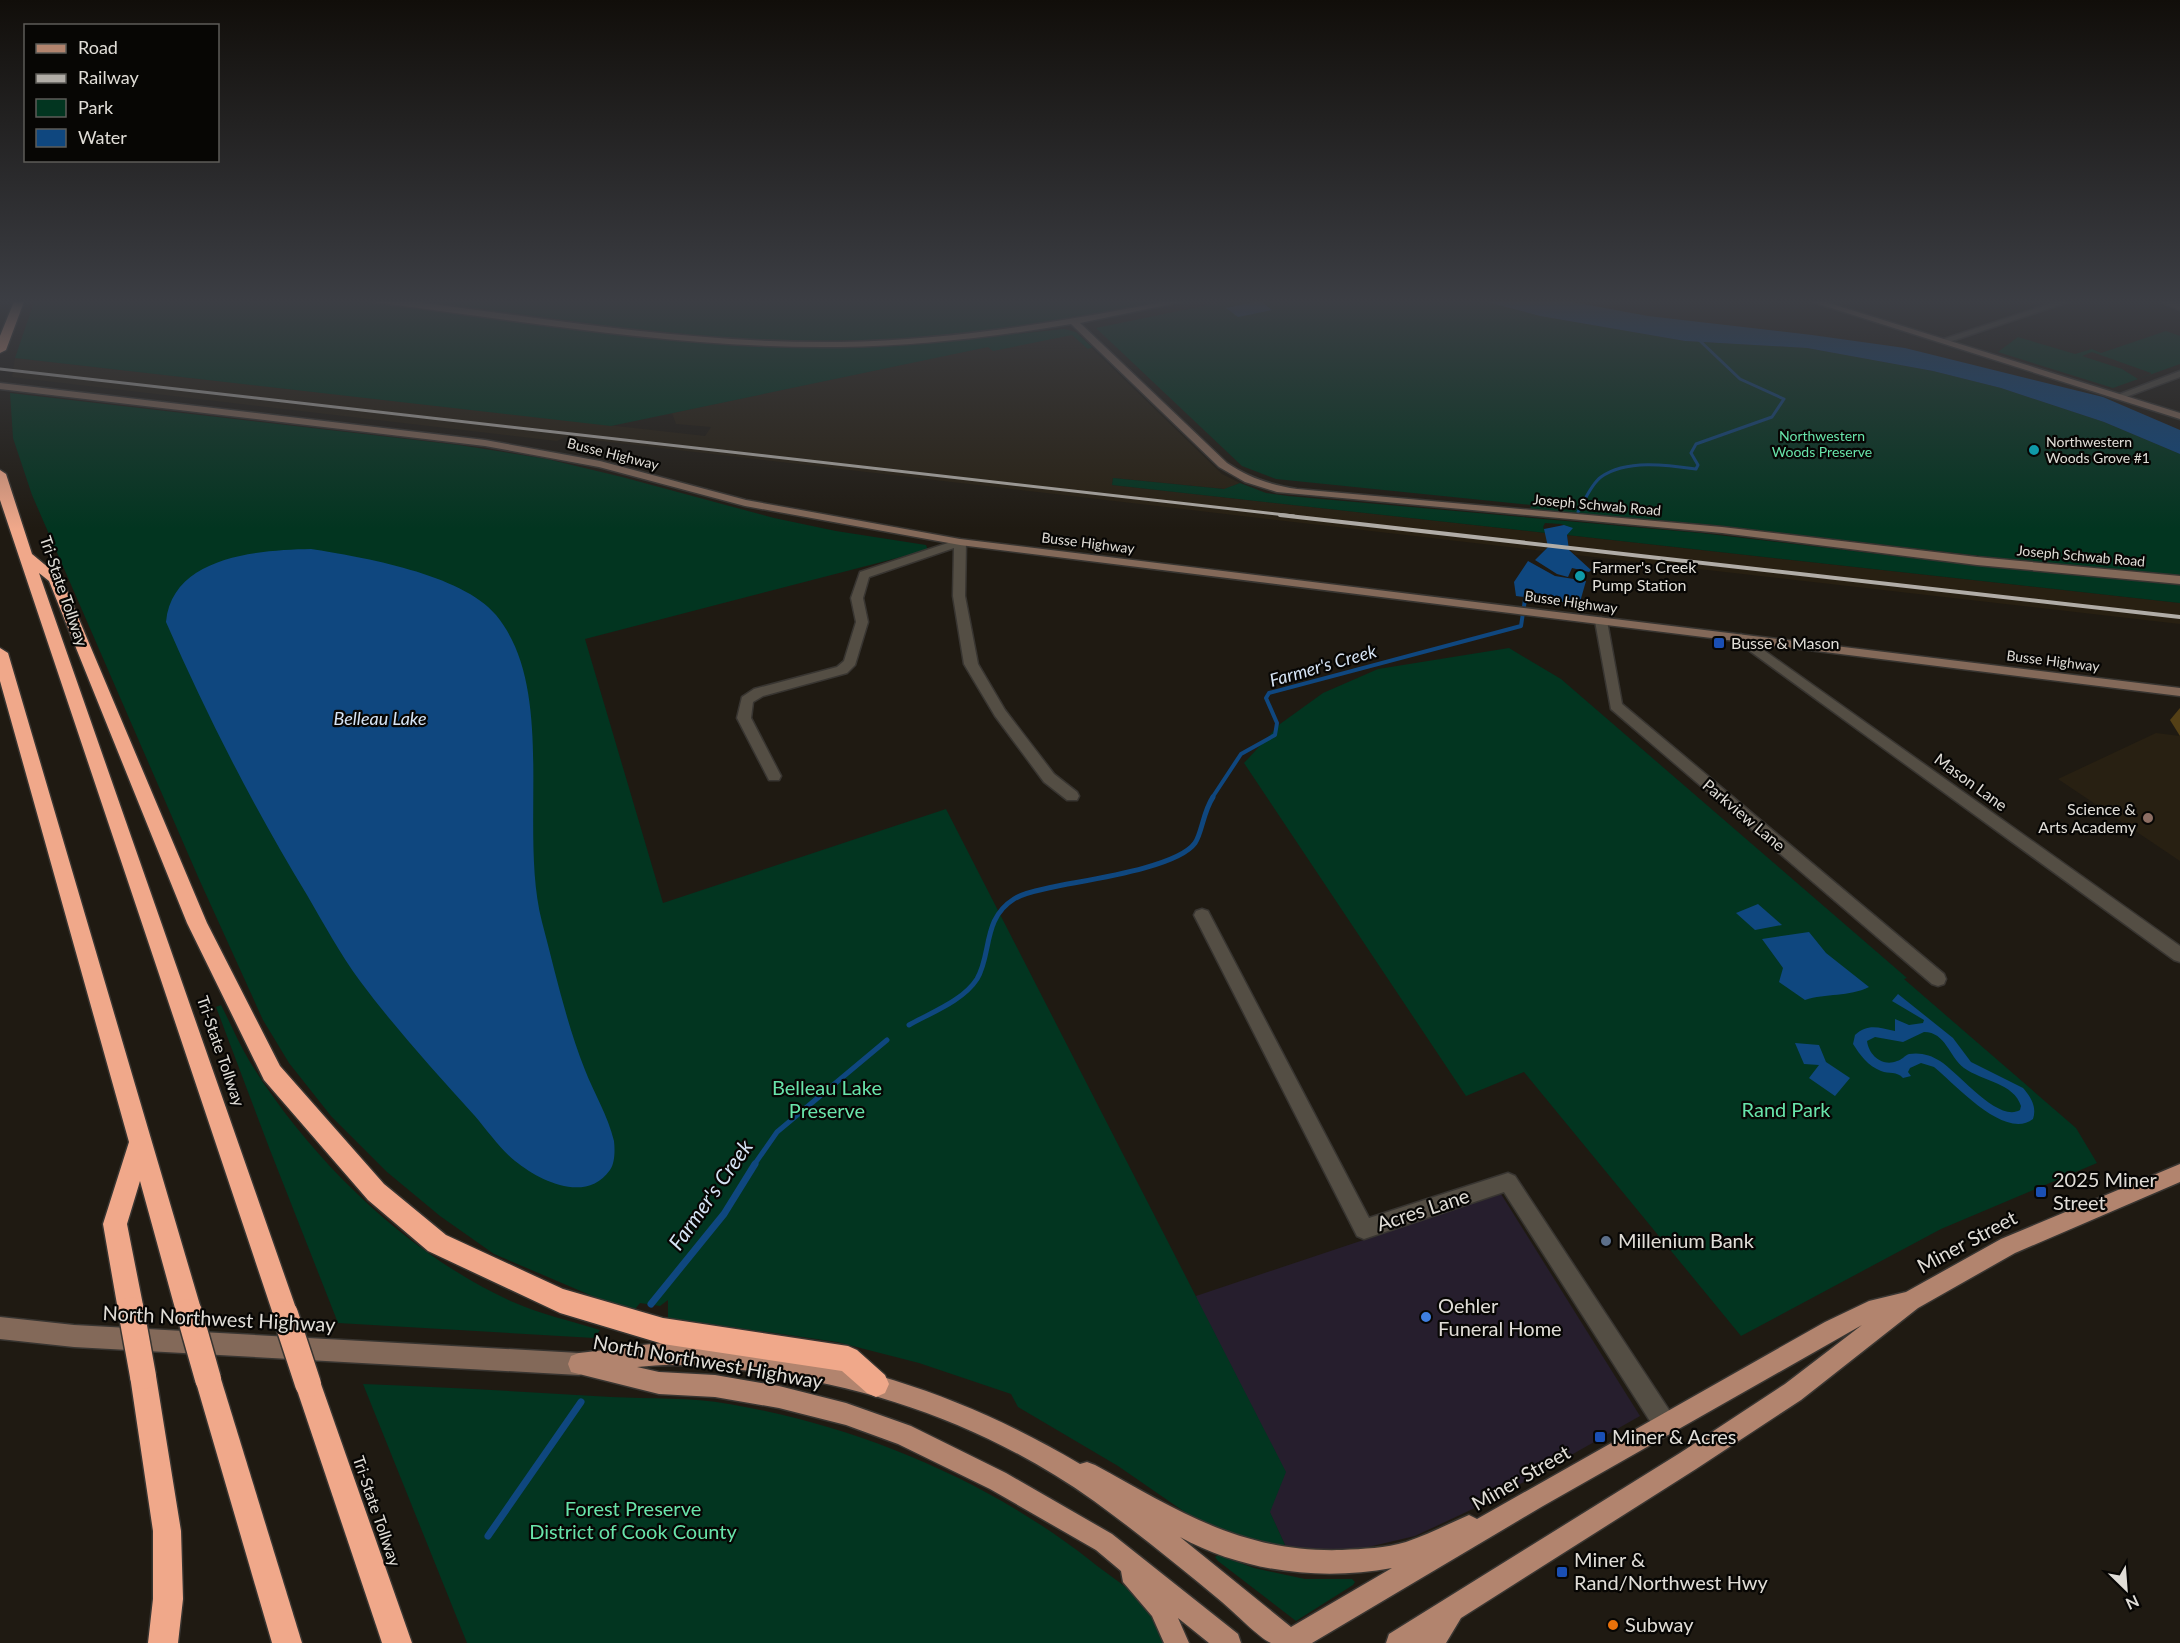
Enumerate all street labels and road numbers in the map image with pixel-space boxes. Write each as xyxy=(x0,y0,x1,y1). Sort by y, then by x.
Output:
street label: Busse Highway xyxy=(566,434,661,473)
street label: Joseph Schwab Road xyxy=(1532,490,1662,519)
street label: Busse Highway xyxy=(1041,528,1136,557)
street label: Tri-State Tollway xyxy=(37,533,93,649)
street label: Joseph Schwab Road xyxy=(2016,541,2146,570)
street label: Busse Highway xyxy=(1523,587,1619,617)
street label: Busse Highway xyxy=(2006,646,2101,675)
street label: Mason Lane xyxy=(1931,749,2011,814)
street label: Parkview Lane xyxy=(1699,775,1789,855)
street label: Tri-State Tollway xyxy=(194,993,250,1109)
street label: Acres Lane xyxy=(1373,1183,1472,1235)
street label: Miner Street xyxy=(1913,1205,2021,1277)
street label: North Northwest Highway xyxy=(102,1300,337,1336)
street label: North Northwest Highway xyxy=(591,1329,826,1393)
street label: Miner Street xyxy=(1467,1439,1574,1515)
street label: Tri-State Tollway xyxy=(350,1453,406,1569)

